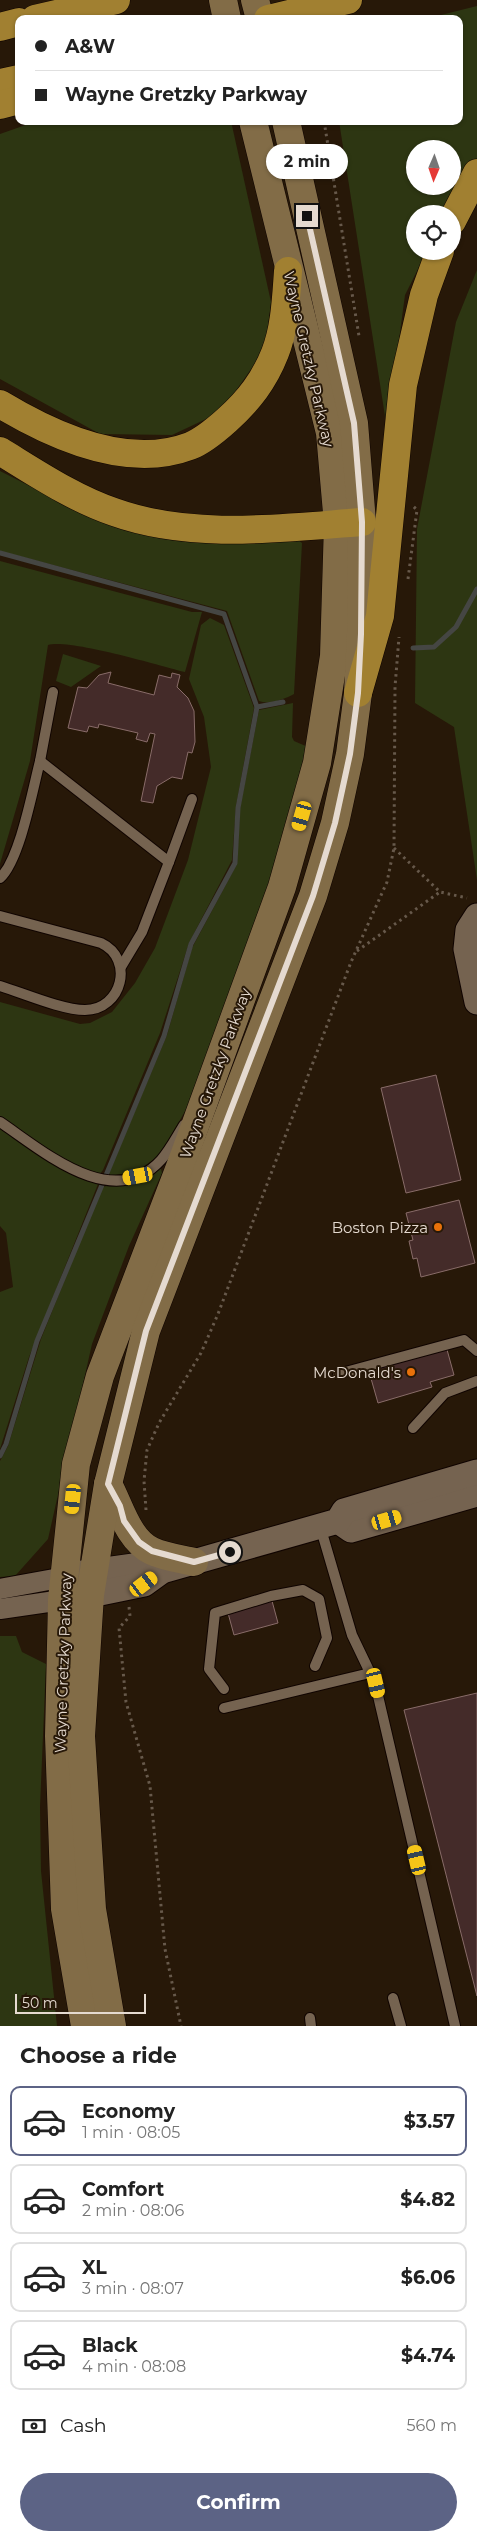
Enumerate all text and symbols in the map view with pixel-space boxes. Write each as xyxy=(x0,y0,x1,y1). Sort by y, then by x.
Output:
text: A&W xyxy=(65,35,115,58)
text: Wayne Gretzky Parkway xyxy=(65,83,307,106)
north arrow xyxy=(406,140,461,195)
map controls xyxy=(406,140,461,260)
callout: 2 min xyxy=(266,144,348,178)
text: 2 min xyxy=(284,152,330,171)
route end xyxy=(296,205,318,227)
button: locate xyxy=(406,205,461,260)
street label: Wayne Gretzky Parkway xyxy=(279,269,339,450)
car xyxy=(290,800,313,832)
street label: Wayne Gretzky Parkway xyxy=(175,984,255,1161)
car xyxy=(121,1166,154,1186)
place label: Boston Pizza xyxy=(332,1218,428,1237)
marker: Boston Pizza xyxy=(432,1221,444,1233)
place label: McDonald's xyxy=(313,1363,401,1382)
marker: McDonald's xyxy=(405,1366,417,1378)
car xyxy=(63,1483,82,1515)
car xyxy=(370,1509,403,1531)
route start xyxy=(219,1541,241,1563)
car xyxy=(127,1569,160,1599)
street label: Wayne Gretzky Parkway xyxy=(50,1572,76,1753)
car xyxy=(365,1667,386,1699)
car xyxy=(406,1844,427,1876)
scale bar xyxy=(15,1991,146,2014)
text: 50 m xyxy=(22,1994,58,2012)
text: Choose a ride xyxy=(20,2042,177,2069)
icon: car xyxy=(22,2099,67,2144)
text: Economy xyxy=(82,2100,175,2123)
text: $3.57 xyxy=(404,2110,455,2133)
text: 1 min · 08:05 xyxy=(82,2123,180,2142)
icon: car xyxy=(22,2177,67,2222)
text: Comfort xyxy=(82,2178,164,2201)
text: $4.82 xyxy=(400,2188,455,2211)
text: 2 min · 08:06 xyxy=(82,2201,184,2220)
icon: car xyxy=(22,2255,67,2300)
text: XL xyxy=(82,2256,107,2279)
text: $6.06 xyxy=(401,2266,455,2289)
text: 3 min · 08:07 xyxy=(82,2279,184,2298)
icon: car xyxy=(22,2333,67,2378)
text: Black xyxy=(82,2334,138,2357)
text: $4.74 xyxy=(401,2344,455,2367)
text: 4 min · 08:08 xyxy=(82,2357,186,2376)
icon: cash xyxy=(20,2412,48,2440)
text: Cash xyxy=(60,2414,107,2437)
text: 560 m xyxy=(406,2416,457,2435)
button: Confirm xyxy=(20,2473,457,2531)

